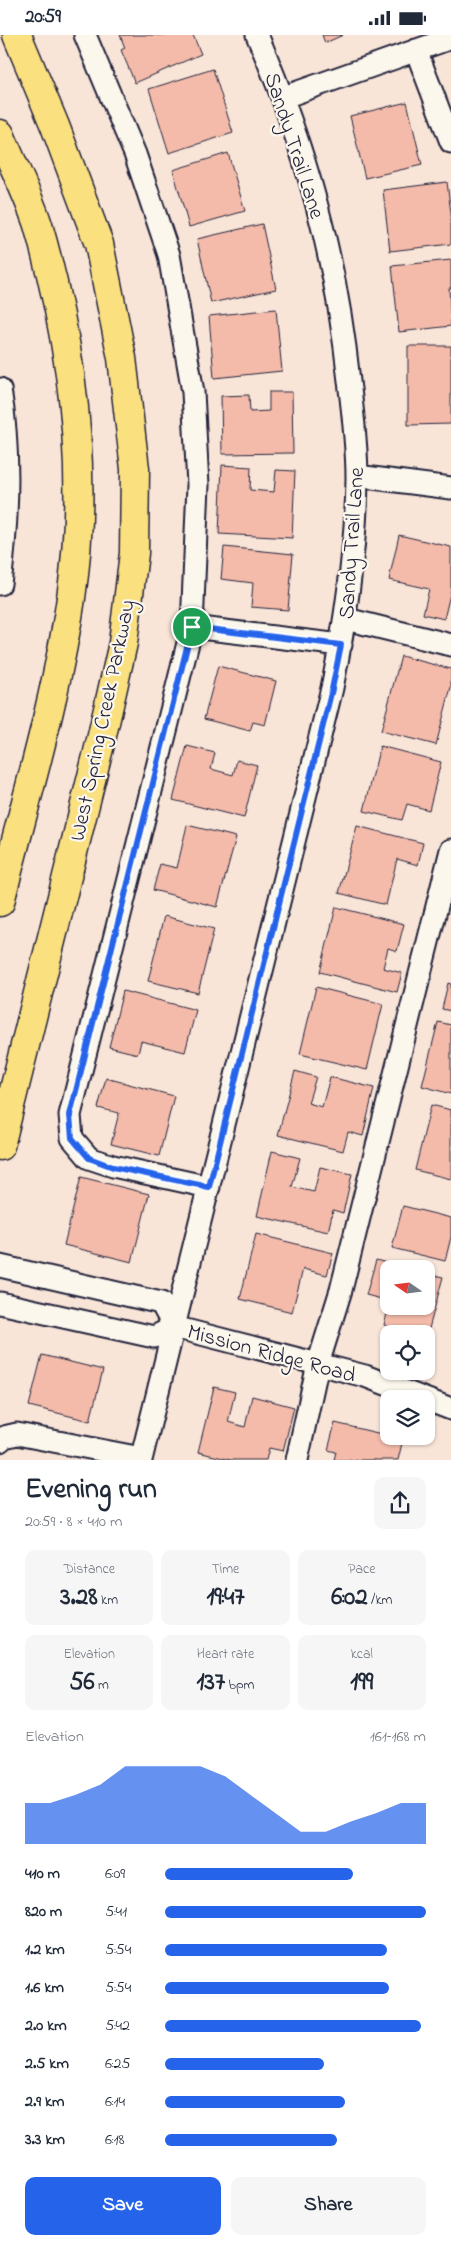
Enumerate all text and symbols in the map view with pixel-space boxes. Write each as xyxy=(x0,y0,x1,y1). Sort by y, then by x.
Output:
text: 20:59 xyxy=(25,4,61,31)
street label: Sandy Trail Lane xyxy=(253,69,332,224)
street label: Sandy Trail Lane xyxy=(332,466,375,620)
street label: West Spring Creek Parkway xyxy=(63,597,146,845)
pin xyxy=(171,606,213,648)
icon: arrive xyxy=(178,613,206,641)
north arrow xyxy=(380,1260,435,1315)
map controls xyxy=(380,1260,435,1445)
street label: Mission Ridge Road xyxy=(183,1317,359,1394)
button: locate xyxy=(380,1325,435,1380)
button: layers xyxy=(380,1390,435,1445)
text: Evening run xyxy=(25,1470,157,1511)
button: share xyxy=(374,1477,426,1529)
text: 20:59 · 8 × 410 m xyxy=(25,1510,122,1534)
text: Distance xyxy=(63,1559,115,1580)
text: Time xyxy=(212,1559,239,1580)
text: Pace xyxy=(348,1559,375,1580)
text: 3.28 xyxy=(60,1580,98,1616)
text: 19:47 xyxy=(206,1580,245,1616)
text: 6:02 xyxy=(331,1580,368,1616)
text: km xyxy=(98,1590,118,1611)
text: /km xyxy=(368,1590,392,1611)
text: Elevation xyxy=(63,1644,115,1665)
text: Heart rate xyxy=(197,1644,254,1665)
text: kcal xyxy=(351,1644,373,1665)
text: 56 xyxy=(69,1665,95,1701)
text: 137 xyxy=(197,1665,225,1701)
text: 199 xyxy=(350,1665,373,1701)
text: m xyxy=(95,1675,109,1696)
text: bpm xyxy=(225,1675,254,1696)
text: Elevation xyxy=(25,1725,84,1749)
text: 161–168 m xyxy=(370,1725,426,1749)
text: 410 m xyxy=(25,1862,60,1886)
text: 6:09 xyxy=(105,1862,125,1886)
text: 820 m xyxy=(25,1900,62,1924)
text: 5:41 xyxy=(105,1900,127,1924)
text: 1.2 km xyxy=(25,1938,65,1962)
text: 5:54 xyxy=(105,1938,131,1962)
text: 1.6 km xyxy=(25,1976,64,2000)
text: 5:54 xyxy=(105,1976,131,2000)
text: 2.0 km xyxy=(25,2014,67,2038)
text: 5:42 xyxy=(105,2014,130,2038)
text: 2.5 km xyxy=(25,2052,69,2076)
text: 6:25 xyxy=(105,2052,131,2076)
text: 2.9 km xyxy=(25,2090,64,2114)
text: 6:14 xyxy=(105,2090,125,2114)
text: 3.3 km xyxy=(25,2128,65,2152)
text: 6:18 xyxy=(105,2128,125,2152)
button: Save xyxy=(25,2177,221,2235)
button: Share xyxy=(231,2177,426,2235)

